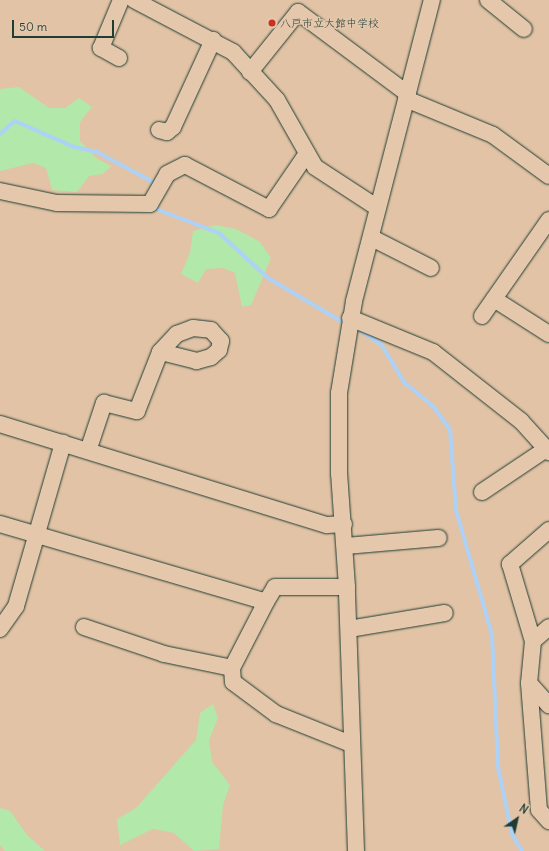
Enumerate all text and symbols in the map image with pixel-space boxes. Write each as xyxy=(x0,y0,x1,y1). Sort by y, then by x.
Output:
scale bar xyxy=(14,12,116,38)
place label: 八戸市立大館中学校 xyxy=(280,16,379,30)
marker: 八戸市立大館中学校 xyxy=(267,18,277,28)
text: 50 m xyxy=(19,19,47,34)
north arrow xyxy=(497,799,537,839)
text: N xyxy=(517,801,531,817)

